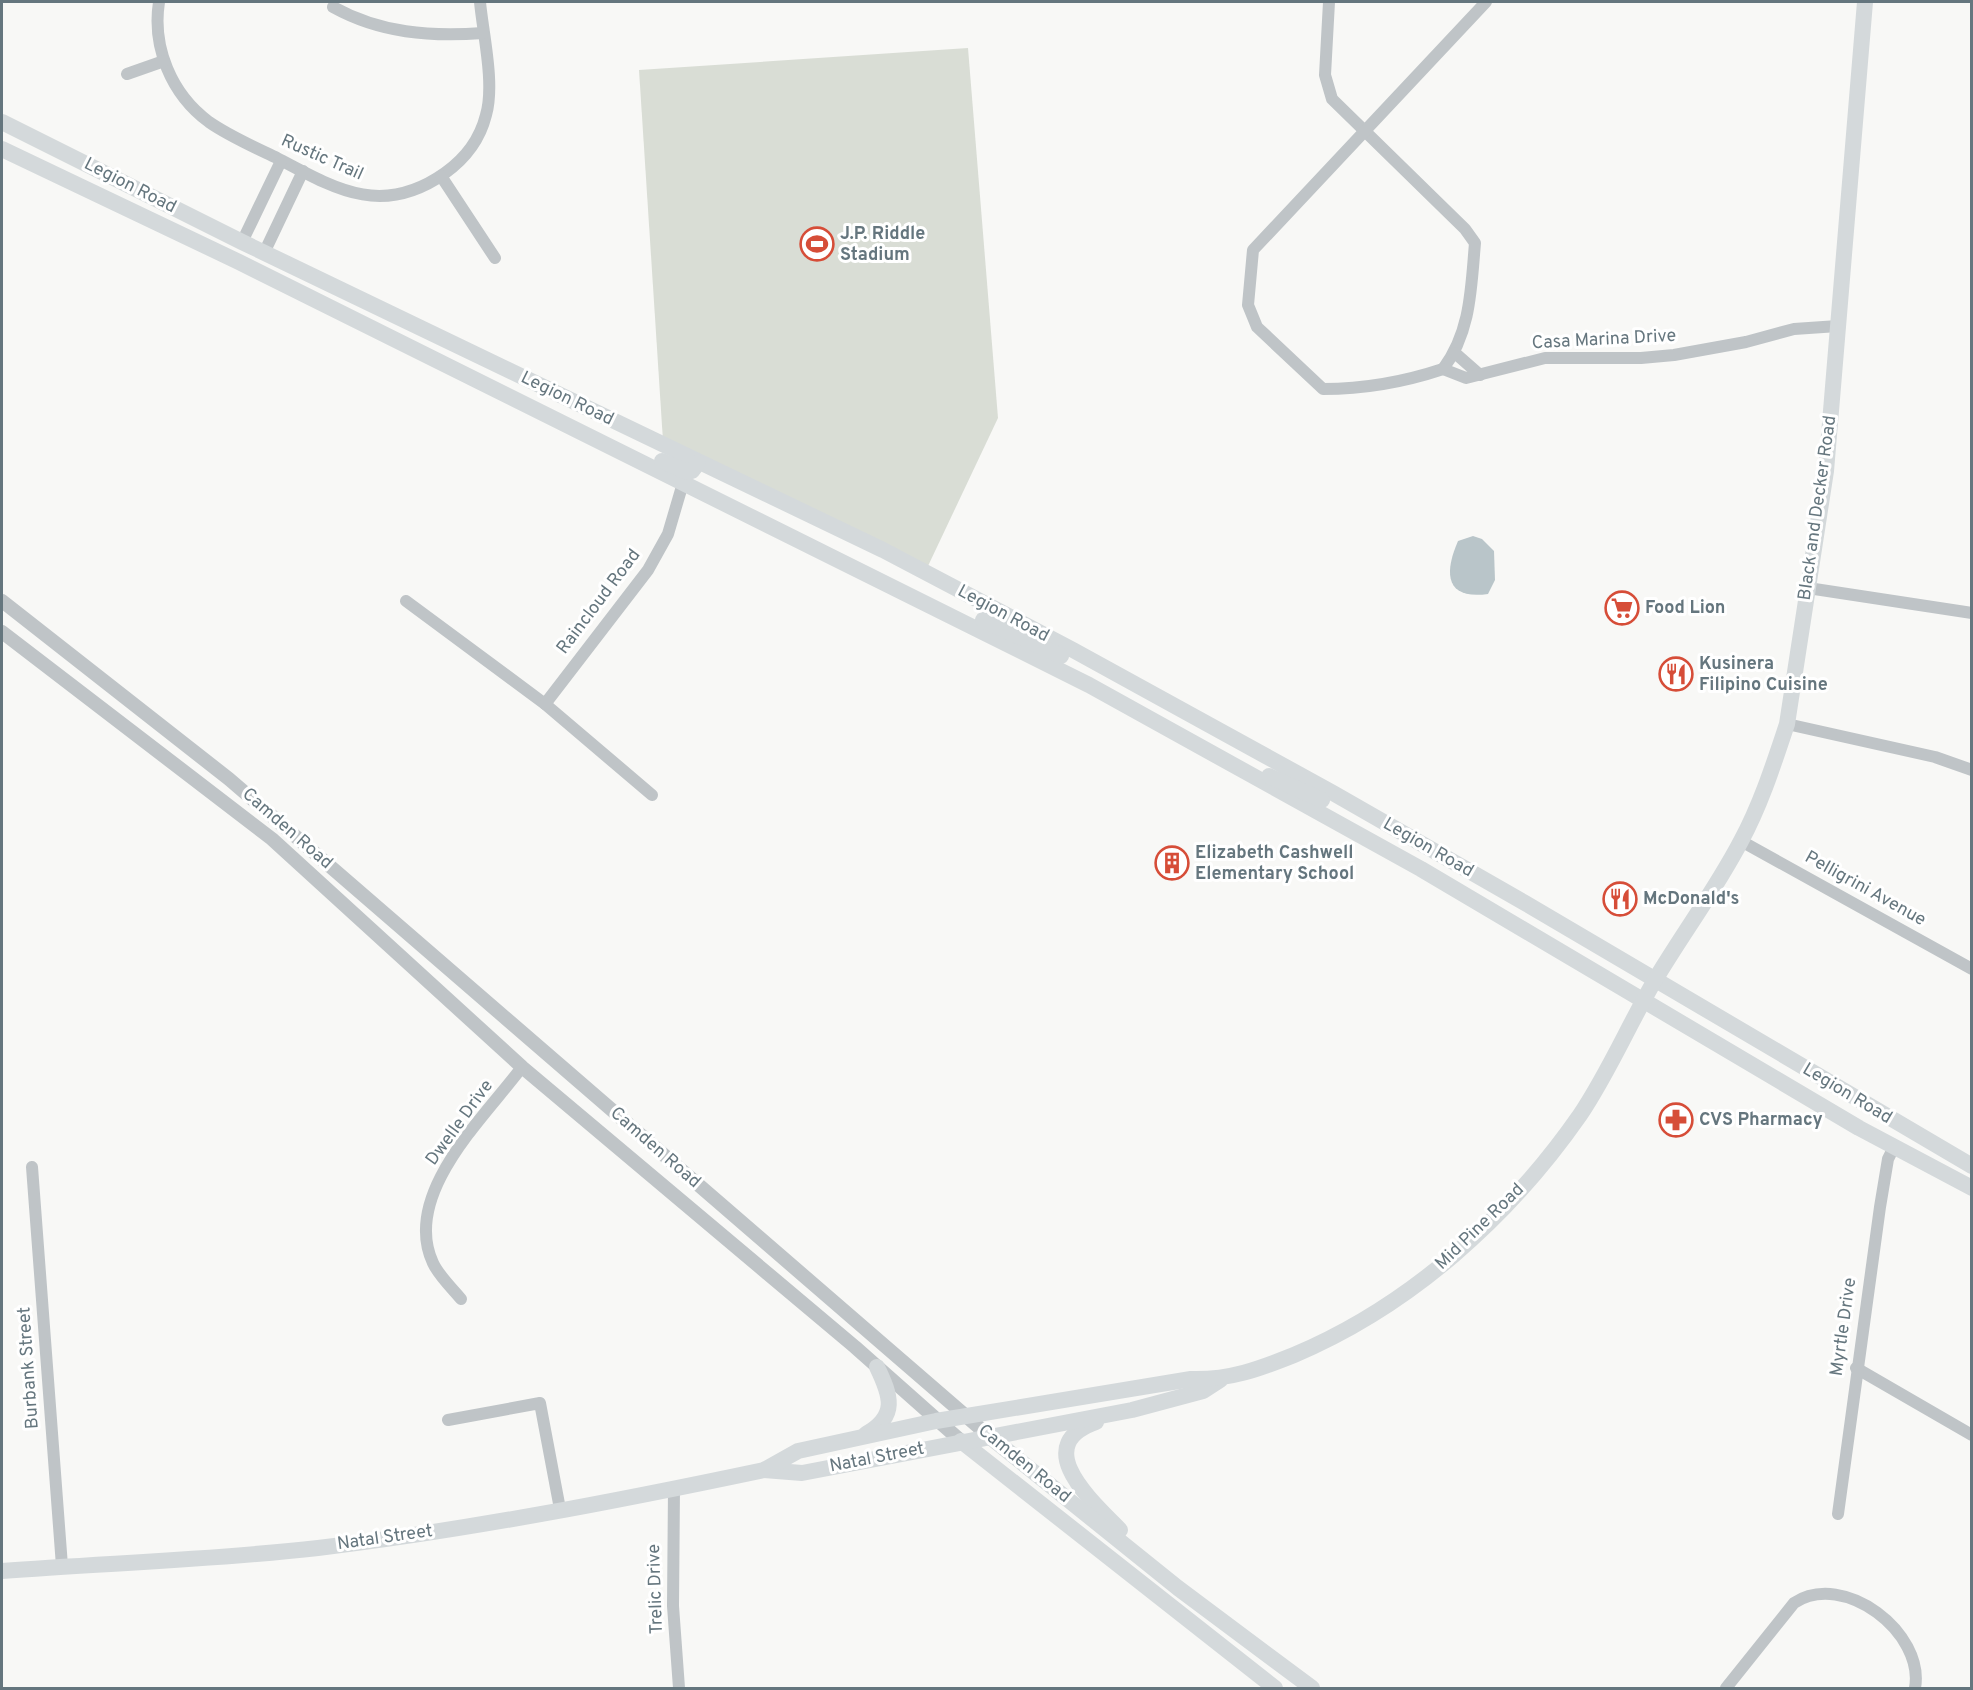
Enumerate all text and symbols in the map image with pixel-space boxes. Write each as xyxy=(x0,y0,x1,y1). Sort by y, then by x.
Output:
street label: Rustic Trail xyxy=(277,130,367,186)
street label: Legion Road xyxy=(80,153,180,219)
place label: J.P. Riddle Stadium xyxy=(840,223,925,267)
sports icon: J.P. Riddle Stadium xyxy=(799,226,835,262)
street label: Casa Marina Drive xyxy=(1531,325,1677,355)
street label: Legion Road xyxy=(517,367,617,431)
street label: Black and Decker Road xyxy=(1794,414,1842,602)
street label: Raincloud Road xyxy=(552,545,646,659)
street label: Legion Road xyxy=(953,580,1053,648)
supermarket icon: Food Lion xyxy=(1604,590,1640,626)
place label: Food Lion xyxy=(1645,597,1725,620)
place label: Kusinera Filipino Cuisine xyxy=(1699,653,1828,697)
restaurant icon: Kusinera Filipino Cuisine xyxy=(1658,656,1694,692)
street label: Camden Road xyxy=(237,783,337,875)
street label: Legion Road xyxy=(1379,813,1477,883)
place label: Elizabeth Cashwell Elementary School xyxy=(1195,842,1354,886)
building icon: Elizabeth Cashwell Elementary School xyxy=(1154,845,1190,881)
street label: Pelligrini Avenue xyxy=(1800,846,1930,932)
restaurant icon: McDonald's xyxy=(1602,881,1638,917)
place label: McDonald's xyxy=(1643,888,1739,911)
street label: Legion Road xyxy=(1798,1058,1896,1130)
street label: Dwelle Drive xyxy=(421,1076,499,1170)
street label: Camden Road xyxy=(605,1102,705,1194)
pharmacy icon: CVS Pharmacy xyxy=(1658,1102,1694,1138)
place label: CVS Pharmacy xyxy=(1699,1109,1823,1132)
street label: Mid Pine Road xyxy=(1431,1179,1529,1275)
street label: Myrtle Drive xyxy=(1826,1276,1862,1378)
street label: Burbank Street xyxy=(13,1306,45,1430)
street label: Camden Road xyxy=(973,1420,1075,1508)
street label: Natal Street xyxy=(828,1438,926,1478)
street label: Natal Street xyxy=(336,1520,434,1556)
street label: Trelic Drive xyxy=(643,1543,669,1635)

